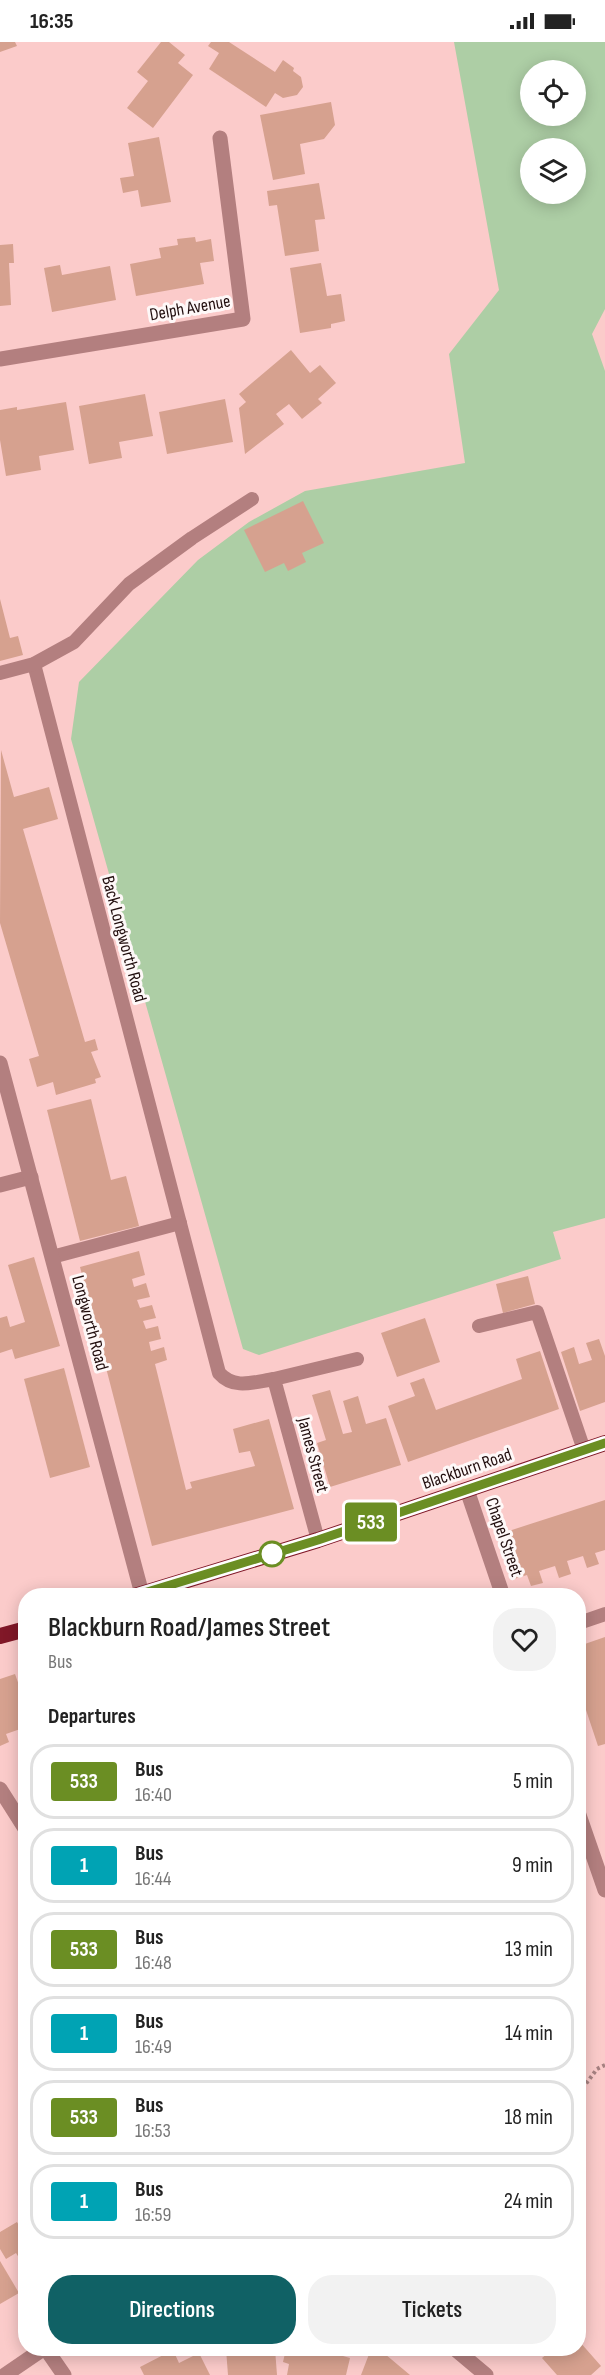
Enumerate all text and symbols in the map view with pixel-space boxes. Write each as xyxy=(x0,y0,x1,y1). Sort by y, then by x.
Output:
text: 16:35 xyxy=(30,8,73,35)
map controls xyxy=(520,60,586,204)
button: locate xyxy=(520,60,586,126)
button: layers xyxy=(520,138,586,204)
street label: Delph Avenue xyxy=(148,291,232,325)
street label: Back Longworth Road xyxy=(97,874,151,1004)
street label: Longworth Road xyxy=(67,1273,113,1373)
street label: James Street xyxy=(293,1414,333,1495)
street label: Blackburn Road xyxy=(420,1444,514,1494)
street label: Chapel Street xyxy=(481,1495,527,1580)
line badge: 533 xyxy=(336,1502,406,1542)
text: 533 xyxy=(357,1510,385,1535)
unlabelled marker xyxy=(259,1541,285,1567)
button: heart xyxy=(493,1608,556,1671)
text: Blackburn Road/James Street xyxy=(48,1611,330,1644)
text: Bus xyxy=(48,1650,72,1674)
text: Departures xyxy=(48,1703,136,1730)
text: Bus xyxy=(135,1756,164,1783)
text: 5 min xyxy=(513,1768,553,1795)
text: 533 xyxy=(70,1769,98,1794)
text: 16:40 xyxy=(135,1783,172,1807)
text: Bus xyxy=(135,1840,164,1867)
text: 9 min xyxy=(512,1852,553,1879)
text: 1 xyxy=(80,1853,88,1878)
text: 16:44 xyxy=(135,1867,171,1891)
text: Bus xyxy=(135,1924,164,1951)
text: 13 min xyxy=(505,1936,553,1963)
text: 533 xyxy=(70,1937,98,1962)
text: 16:48 xyxy=(135,1951,172,1975)
text: Bus xyxy=(135,2008,164,2035)
text: 14 min xyxy=(505,2020,553,2047)
text: 1 xyxy=(80,2021,88,2046)
text: 16:49 xyxy=(135,2035,172,2059)
text: Bus xyxy=(135,2092,164,2119)
text: 18 min xyxy=(505,2104,553,2131)
text: 533 xyxy=(70,2105,98,2130)
text: 16:53 xyxy=(135,2119,171,2143)
text: Bus xyxy=(135,2176,164,2203)
text: 24 min xyxy=(504,2188,553,2215)
text: 1 xyxy=(80,2189,88,2214)
text: 16:59 xyxy=(135,2203,171,2227)
button: Directions xyxy=(48,2275,296,2344)
button: Tickets xyxy=(308,2275,556,2344)

